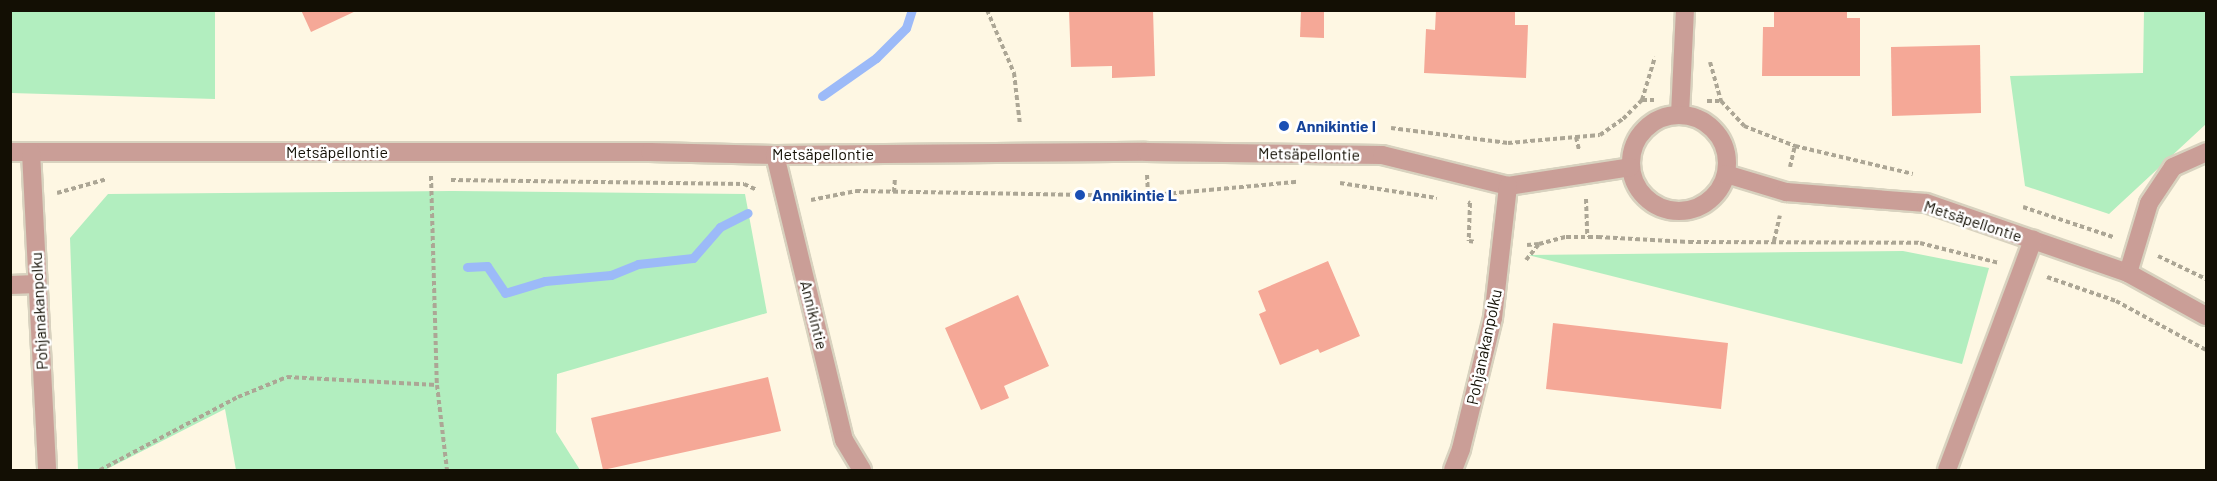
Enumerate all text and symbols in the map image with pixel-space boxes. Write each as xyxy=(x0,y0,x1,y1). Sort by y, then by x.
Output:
place label: Annikintie I xyxy=(1296,116,1376,136)
marker: Annikintie I xyxy=(1277,119,1291,133)
street label: Metsäpellontie xyxy=(286,142,388,162)
street label: Metsäpellontie xyxy=(772,144,874,164)
street label: Metsäpellontie xyxy=(1258,144,1360,164)
place label: Annikintie L xyxy=(1092,185,1177,205)
marker: Annikintie L xyxy=(1073,188,1087,202)
street label: Metsäpellontie xyxy=(1922,196,2024,246)
street label: Pohjanakanpolku xyxy=(26,252,52,370)
street label: Annikintie xyxy=(796,279,832,351)
street label: Pohjanakanpolku xyxy=(1462,287,1506,407)

